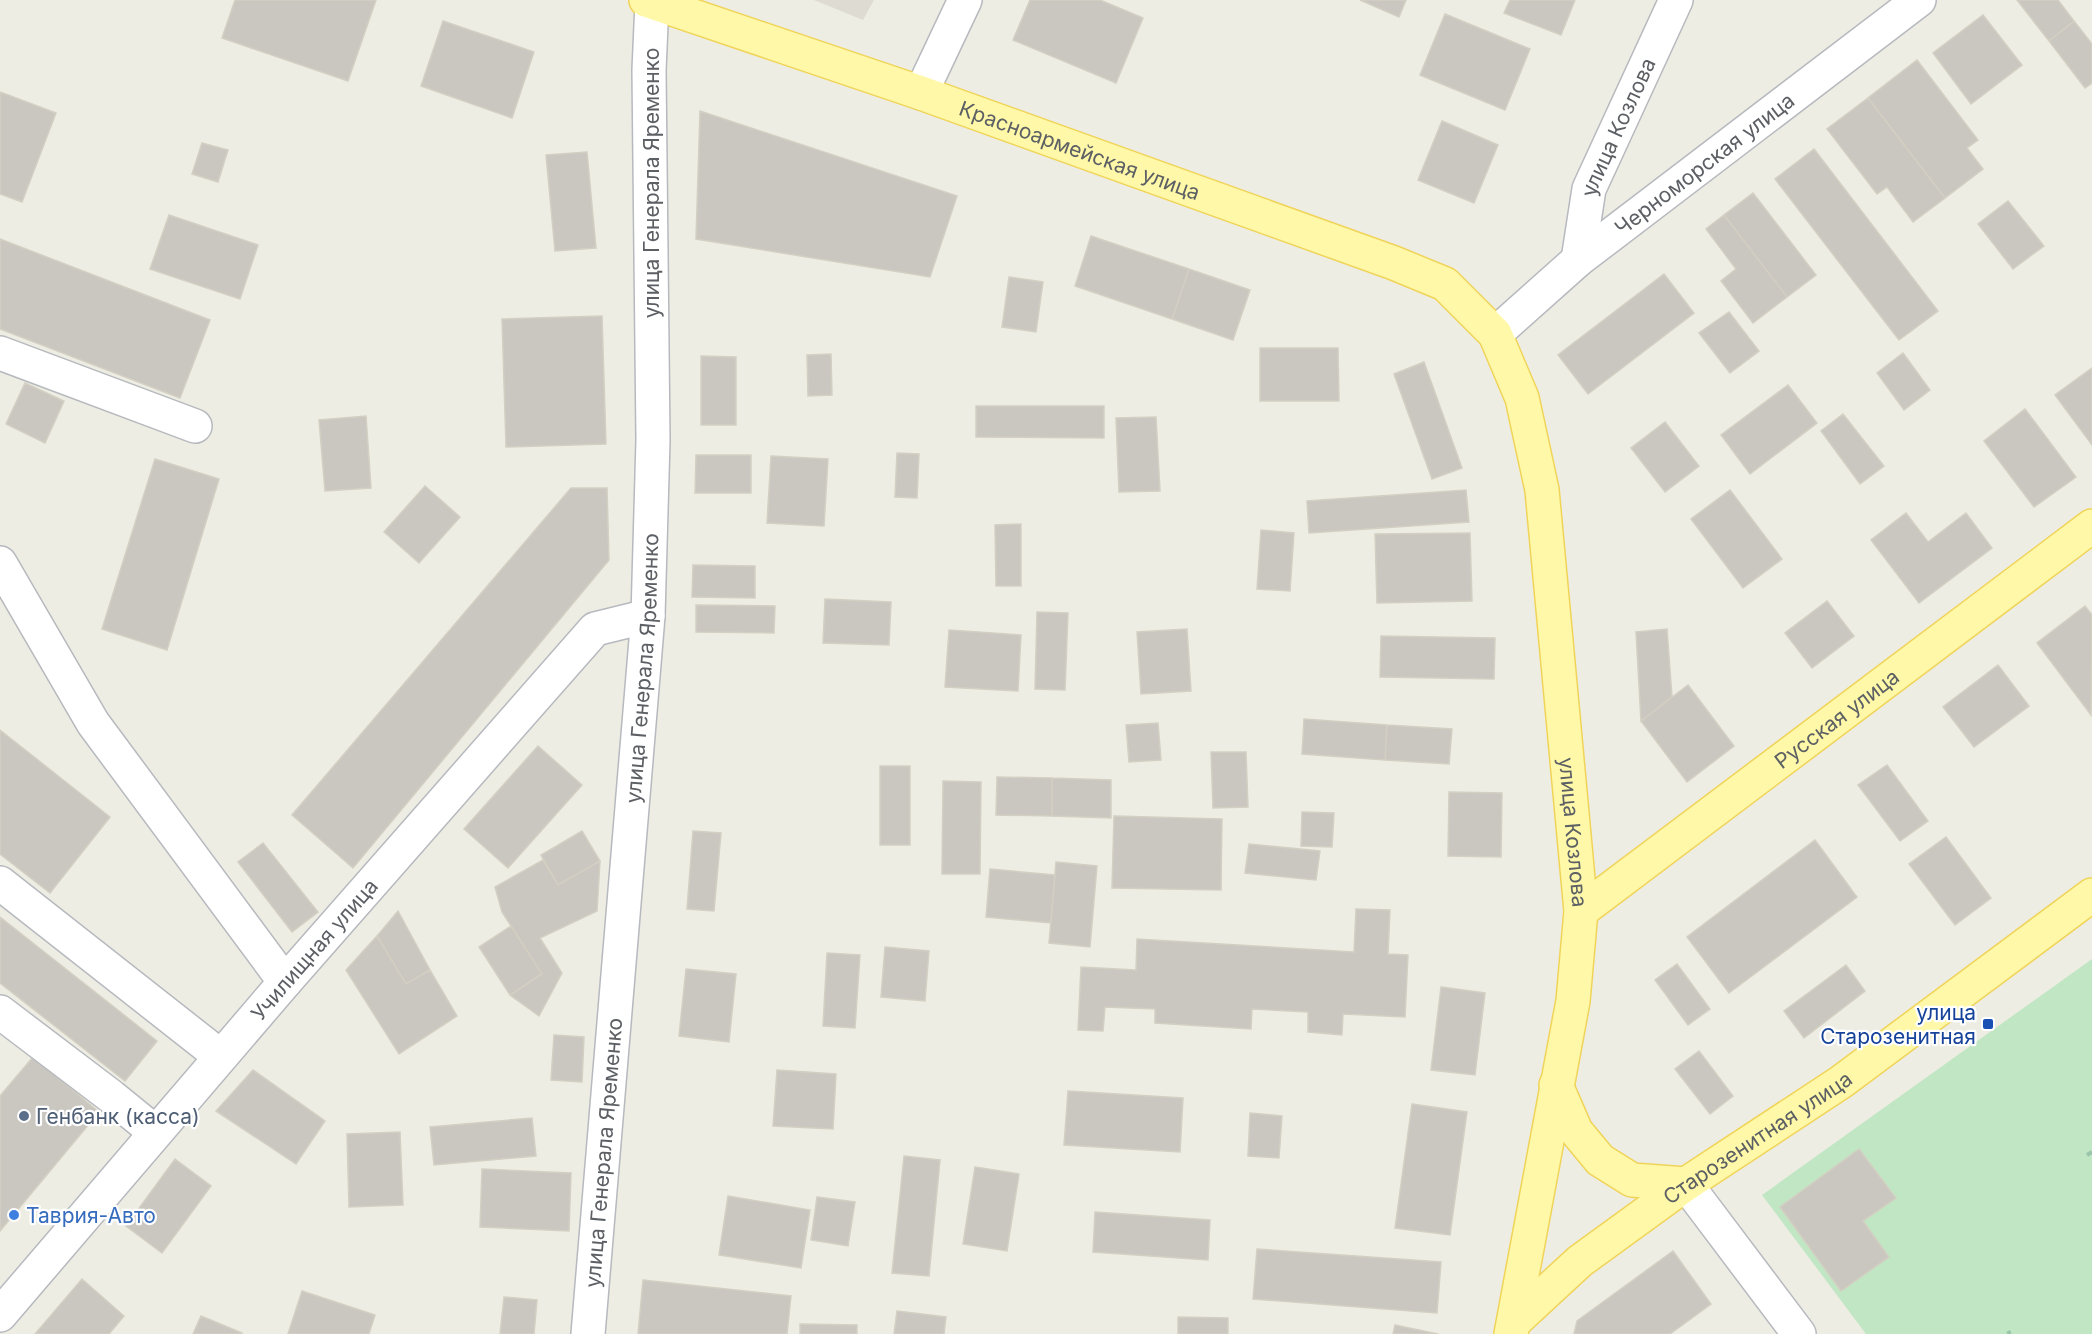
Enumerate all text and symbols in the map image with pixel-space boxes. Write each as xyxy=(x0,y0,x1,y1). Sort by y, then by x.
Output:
street label: улица Генерала Яременко xyxy=(639,48,664,318)
street label: улица Козлова xyxy=(1576,54,1660,198)
street label: Черноморская улица xyxy=(1610,87,1799,240)
street label: Красноармейская улица xyxy=(956,95,1204,205)
street label: улица Генерала Яременко xyxy=(620,533,663,804)
street label: Русская улица xyxy=(1769,664,1904,773)
street label: улица Козлова xyxy=(1554,756,1593,908)
street label: Училищная улица xyxy=(245,873,383,1025)
place label: улица Старозенитная xyxy=(1820,1000,1976,1049)
street label: улица Генерала Яременко xyxy=(579,1017,627,1289)
marker: улица Старозенитная xyxy=(1981,1017,1995,1031)
street label: Старозенитная улица xyxy=(1658,1066,1857,1209)
place label: Генбанк (касса) xyxy=(36,1104,200,1129)
marker: Генбанк (касса) xyxy=(17,1109,31,1123)
place label: Таврия-Авто xyxy=(26,1203,156,1228)
marker: Таврия-Авто xyxy=(7,1208,21,1222)

